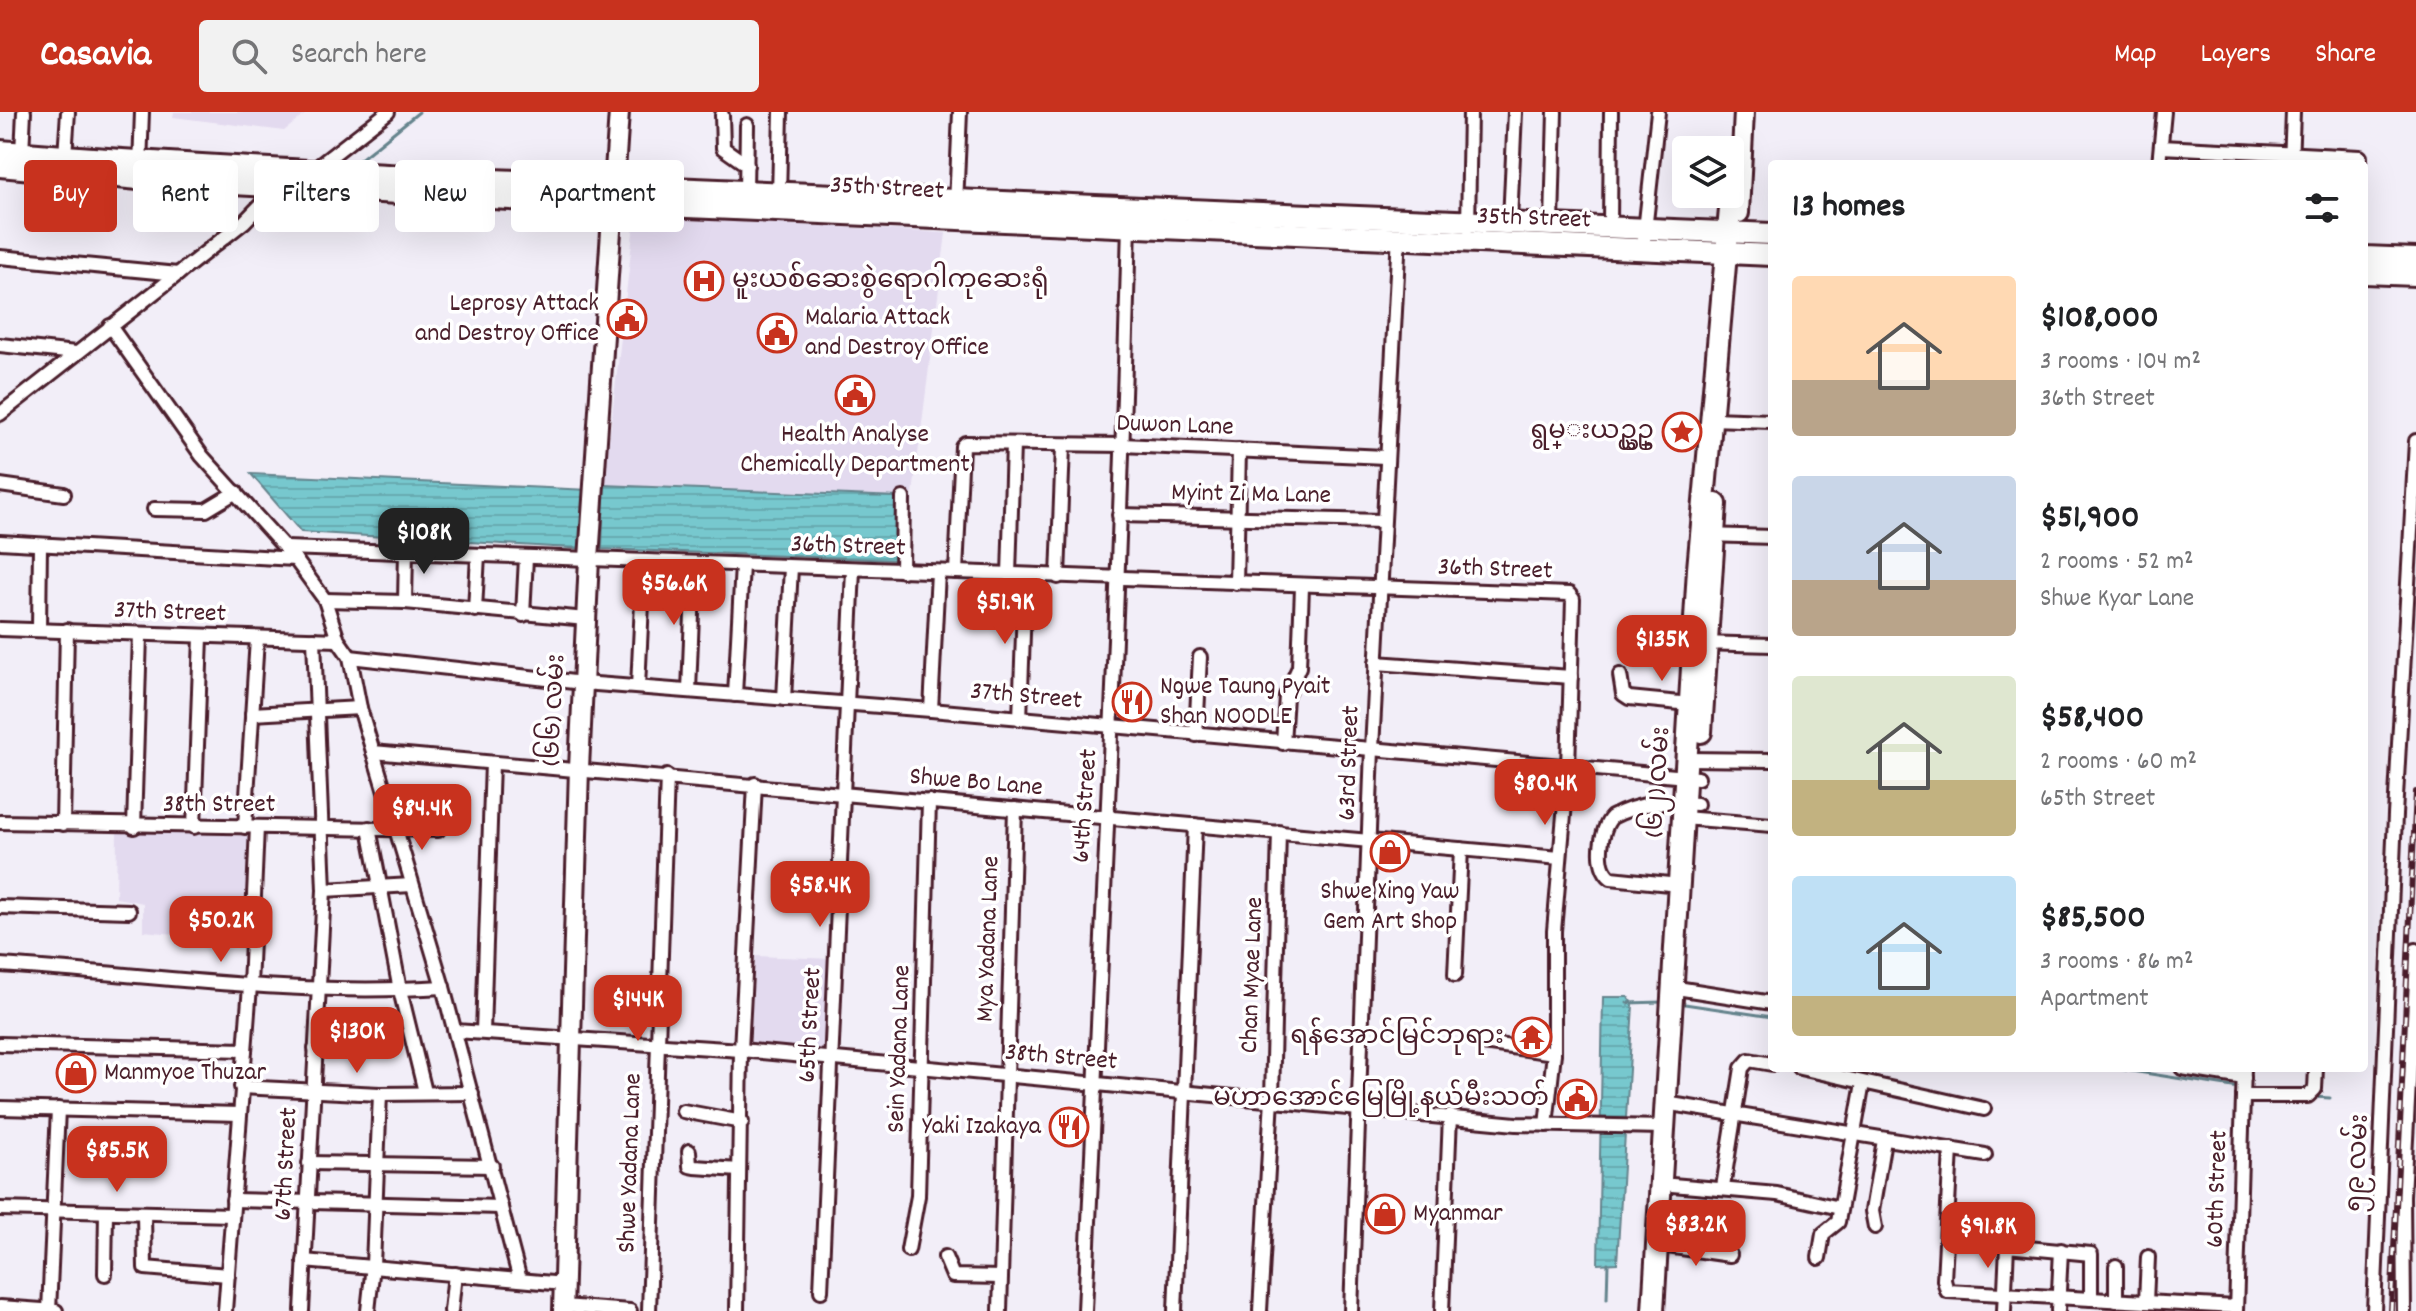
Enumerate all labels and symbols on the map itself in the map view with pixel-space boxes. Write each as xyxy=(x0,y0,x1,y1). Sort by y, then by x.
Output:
street label: 35th Street xyxy=(829,168,945,210)
street label: 35th Street xyxy=(1476,199,1592,239)
hospital icon: မူးယစ်ဆေးစွဲရောဂါကုဆေးရုံ xyxy=(683,260,725,302)
place label: မူးယစ်ဆေးစွဲရောဂါကုဆေးရုံ xyxy=(732,261,1049,300)
place label: Leprosy Attack and Destroy Office xyxy=(415,286,599,353)
public building icon: Leprosy Attack and Destroy Office xyxy=(606,298,648,340)
place label: Malaria Attack and Destroy Office xyxy=(805,300,989,367)
public building icon: Malaria Attack and Destroy Office xyxy=(756,312,798,354)
public building icon: Health Analyse Chemically Department xyxy=(834,374,876,416)
street label: Duwon Lane xyxy=(1116,405,1234,447)
place icon: ရွမ္းယဥ္ယဥ္ xyxy=(1661,411,1703,453)
place label: ရွမ္းယဥ္ယဥ္ xyxy=(1530,414,1654,451)
place label: Health Analyse Chemically Department xyxy=(740,417,970,484)
street label: Myint Zi Ma Lane xyxy=(1171,475,1331,515)
pin: $108K xyxy=(368,508,480,576)
street label: 36th Street xyxy=(790,527,906,568)
street label: 36th Street xyxy=(1437,550,1553,591)
pin: $56.6K xyxy=(609,559,739,627)
pin: $51.9K xyxy=(940,578,1070,646)
street label: 37th Street xyxy=(113,593,227,633)
pin: $135K xyxy=(1606,615,1718,683)
street label: (၆၆) လမ်း xyxy=(532,653,576,767)
place label: Ngwe Taung Pyait Shan NOODLE xyxy=(1160,669,1331,736)
street label: 37th Street xyxy=(969,674,1084,720)
restaurant icon: Ngwe Taung Pyait Shan NOODLE xyxy=(1111,681,1153,723)
street label: 63rd Street xyxy=(1329,704,1371,821)
street label: (၆၂) လမ်း xyxy=(1635,725,1681,839)
street label: 64th Street xyxy=(1064,747,1108,864)
street label: Shwe Bo Lane xyxy=(908,759,1044,807)
pin: $80.4K xyxy=(1480,759,1610,827)
pin: $84.4K xyxy=(357,784,487,852)
street label: 38th Street xyxy=(163,787,276,824)
shop icon: Shwe Xing Yaw Gem Art Shop xyxy=(1369,831,1411,873)
street label: Mya Yadana Lane xyxy=(968,855,1010,1023)
pin: $58.4K xyxy=(755,861,885,929)
place label: Shwe Xing Yaw Gem Art Shop xyxy=(1320,874,1460,941)
pin: $50.2K xyxy=(156,896,286,964)
street label: Chan Myae Lane xyxy=(1232,896,1274,1054)
street label: Sein Yadana Lane xyxy=(879,964,921,1134)
street label: 65th Street xyxy=(790,966,833,1084)
pin: $144K xyxy=(582,975,694,1043)
pin: $130K xyxy=(301,1007,413,1075)
temple icon: ရန်အောင်မြင်ဘုရား xyxy=(1511,1016,1553,1058)
place label: ရန်အောင်မြင်ဘုရား xyxy=(1290,1017,1504,1056)
street label: 38th Street xyxy=(1003,1035,1119,1081)
shop icon: Manmyoe Thuzar xyxy=(55,1052,97,1094)
place label: Manmyoe Thuzar xyxy=(104,1055,266,1092)
street label: Shwe Yadana Lane xyxy=(609,1072,653,1254)
public building icon: မဟာအောင်မြေမြို့နယ်မီးသတ် xyxy=(1556,1078,1598,1120)
place label: မဟာအောင်မြေမြို့နယ်မီးသတ် xyxy=(1213,1079,1549,1118)
street label: 67th Street xyxy=(266,1106,308,1222)
restaurant icon: Yaki Izakaya xyxy=(1048,1106,1090,1148)
place label: Yaki Izakaya xyxy=(922,1109,1042,1146)
street label: ၅၉ လမ်း xyxy=(2336,1113,2380,1213)
pin: $85.5K xyxy=(52,1126,182,1194)
street label: 60th Street xyxy=(2197,1129,2239,1248)
shop icon: Myanmar xyxy=(1364,1193,1406,1235)
place label: Myanmar xyxy=(1413,1196,1503,1233)
pin: $83.2K xyxy=(1631,1200,1761,1268)
pin: $91.8K xyxy=(1923,1202,2053,1270)

